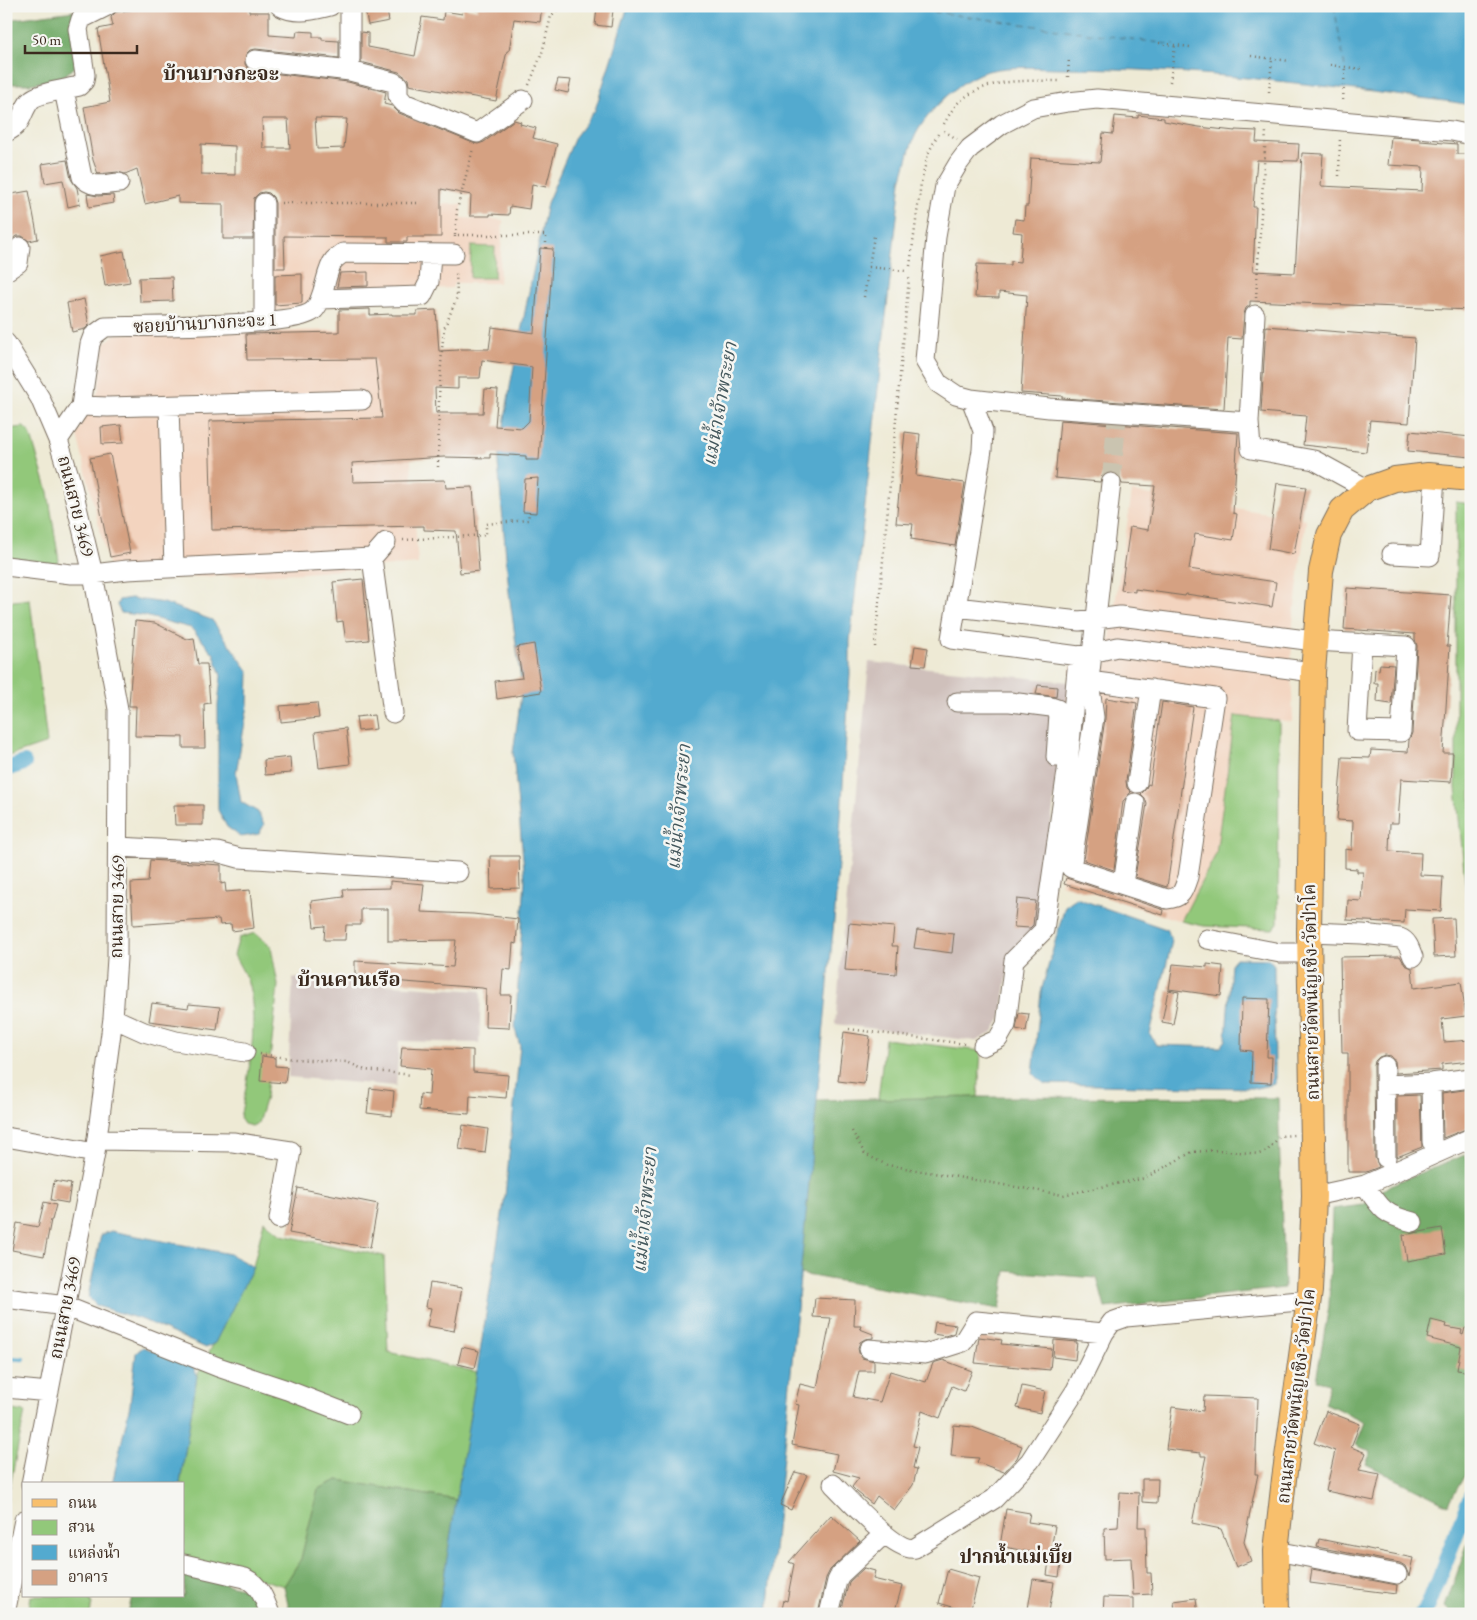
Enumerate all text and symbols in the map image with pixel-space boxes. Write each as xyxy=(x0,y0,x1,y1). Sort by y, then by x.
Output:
scale bar xyxy=(25,22,138,54)
text: 50 m xyxy=(32,30,61,49)
district label: บ้านบางกะจะ xyxy=(163,60,279,86)
street label: ซอยบ้านบางกะจะ 1 xyxy=(132,307,278,338)
water label: แม่น้ำเจ้าพระยา xyxy=(694,339,743,468)
street label: ถนนสาย 3469 xyxy=(53,453,100,559)
water label: แม่น้ำเจ้าพระยา xyxy=(659,743,696,871)
street label: ถนนสาย 3469 xyxy=(104,855,129,959)
street label: ถนนสายวัดพนัญเชิง-วัดป่าโค xyxy=(1296,884,1324,1101)
district label: บ้านคานเรือ xyxy=(297,966,401,992)
water label: แม่น้ำเจ้าพระยา xyxy=(625,1146,662,1274)
street label: ถนนสาย 3469 xyxy=(43,1255,86,1361)
street label: ถนนสายวัดพนัญเชิง-วัดป่าโค xyxy=(1270,1287,1320,1505)
legend xyxy=(22,1482,185,1598)
text: ถนน xyxy=(68,1493,97,1512)
text: สวน xyxy=(68,1517,95,1536)
text: แหล่งน้ำ xyxy=(68,1542,120,1562)
district label: ปากน้ำแม่เบี้ย xyxy=(959,1542,1073,1569)
text: อาคาร xyxy=(68,1567,108,1586)

